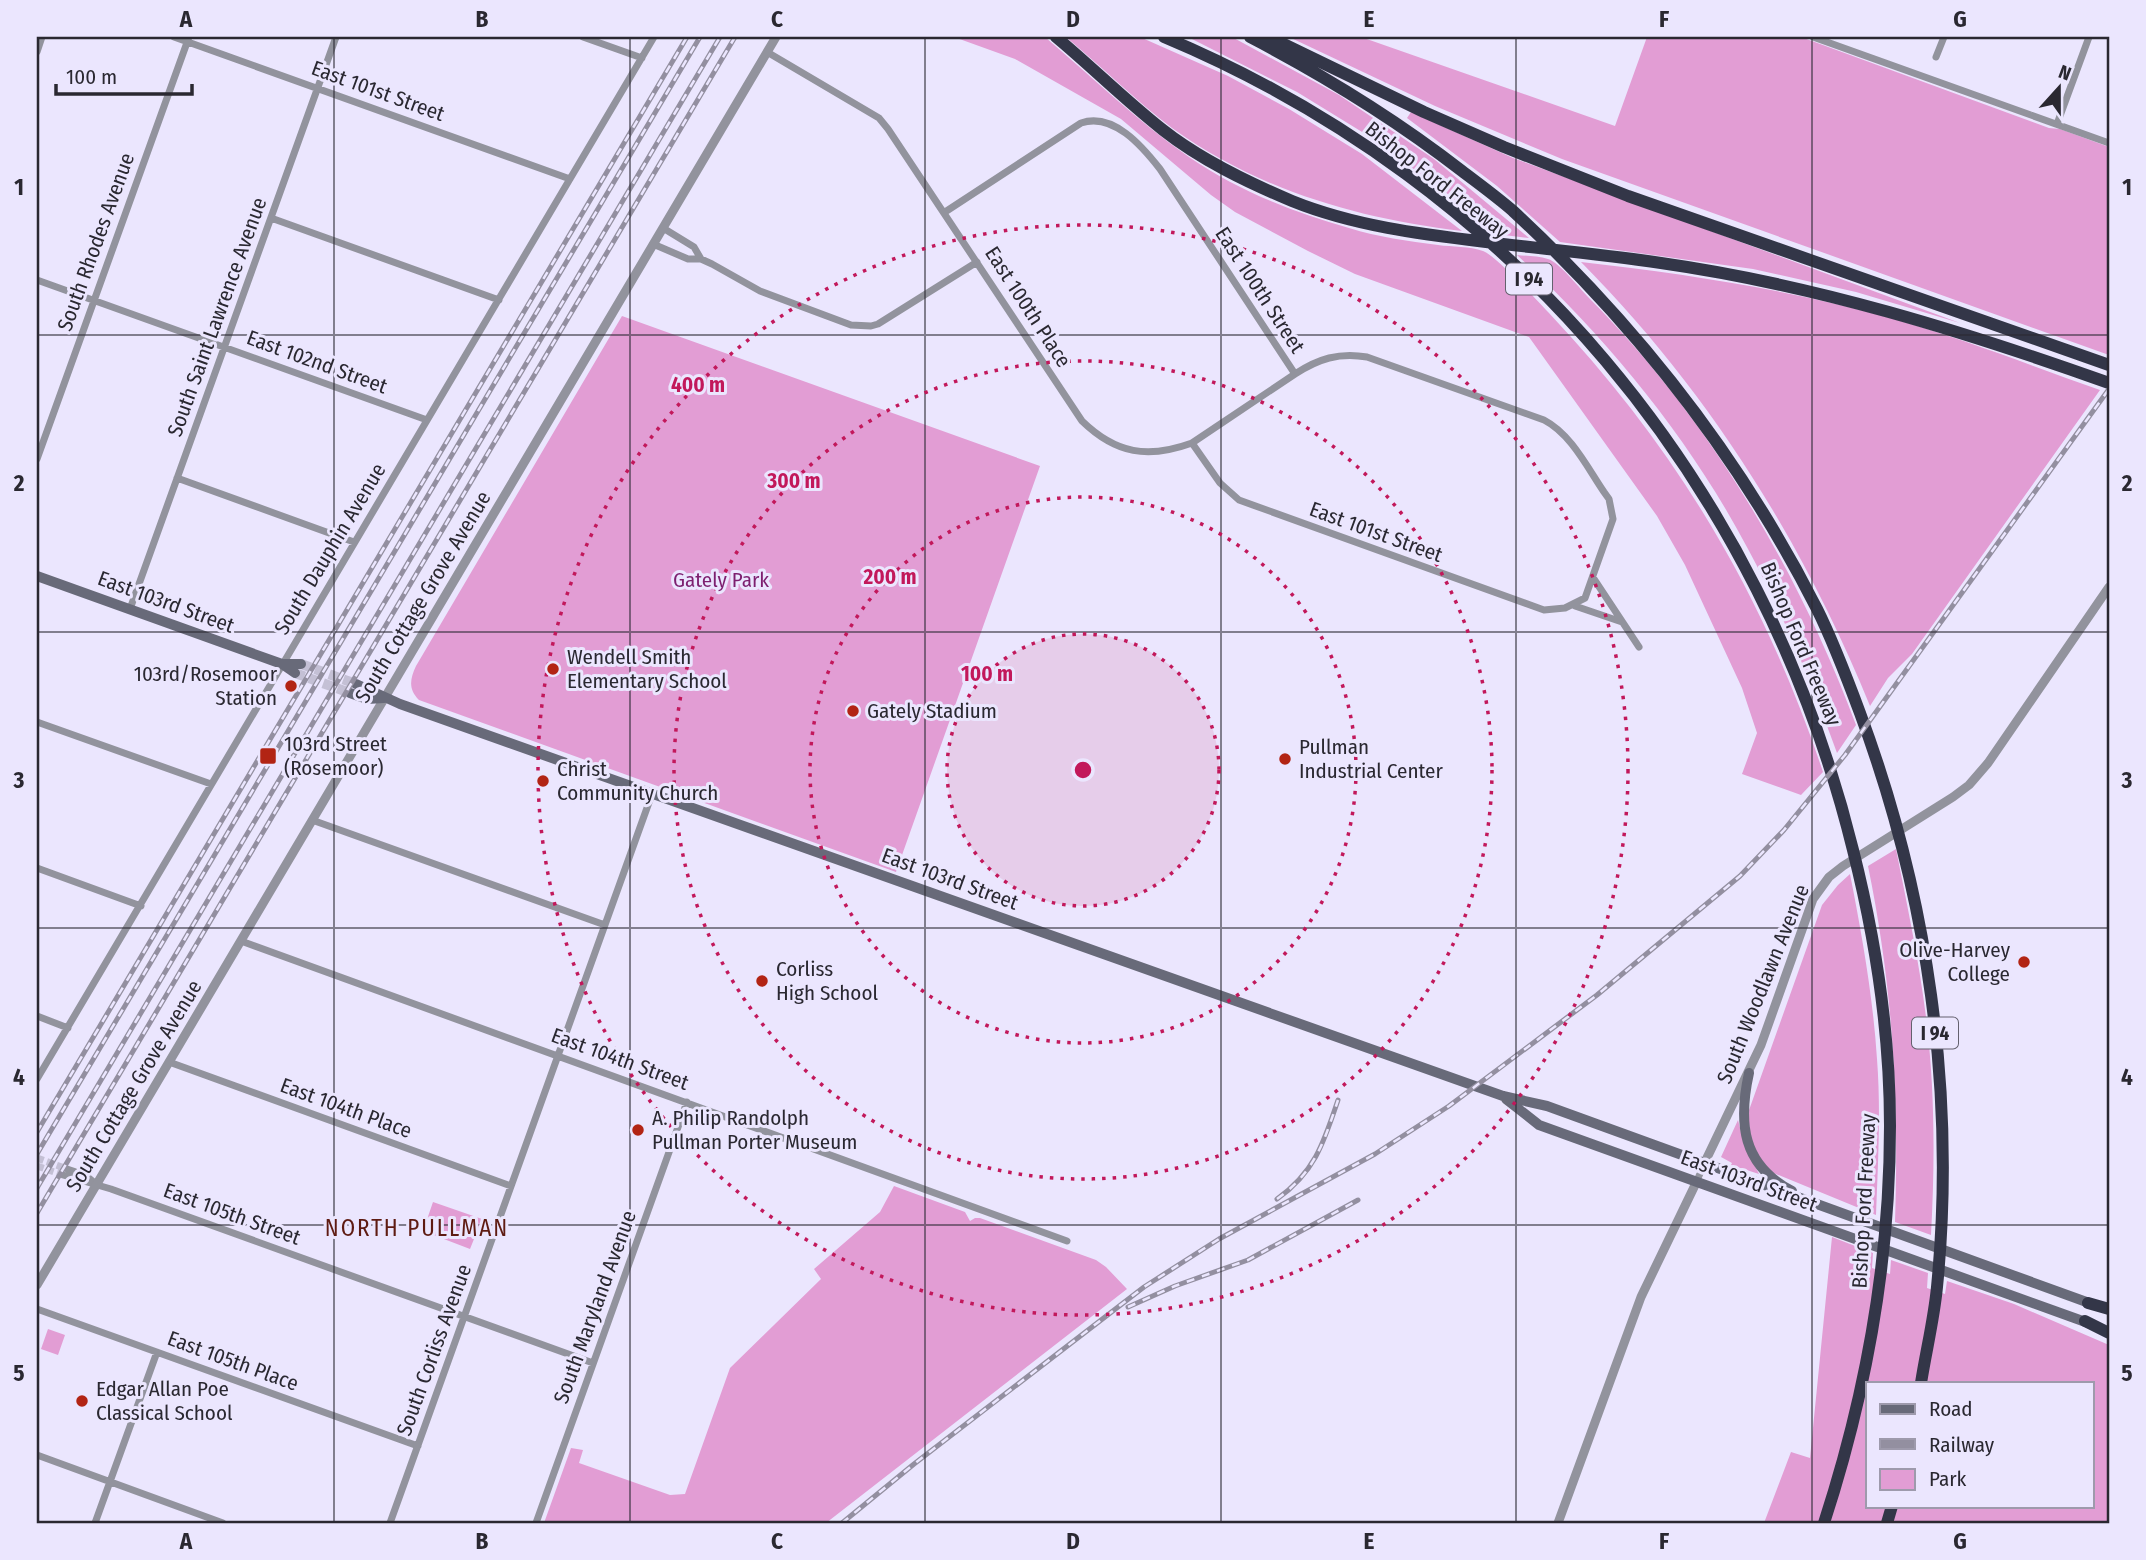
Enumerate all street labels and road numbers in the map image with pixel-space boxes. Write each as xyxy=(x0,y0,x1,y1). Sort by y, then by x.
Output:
street label: East 101st Street xyxy=(308,55,448,127)
street label: Bishop Ford Freeway xyxy=(1360,116,1515,245)
street label: South Rhodes Avenue xyxy=(52,149,140,335)
street label: South Saint Lawrence Avenue xyxy=(162,194,272,440)
street label: East 100th Street xyxy=(1210,222,1310,358)
street label: East 100th Place xyxy=(979,242,1077,372)
road number: I 94 xyxy=(1506,264,1552,294)
street label: East 102nd Street xyxy=(243,325,391,399)
street label: South Dauphin Avenue xyxy=(269,459,391,639)
street label: South Cottage Grove Avenue xyxy=(349,486,497,708)
street label: East 101st Street xyxy=(1306,496,1446,568)
street label: Bishop Ford Freeway xyxy=(1755,558,1847,730)
street label: East 103rd Street xyxy=(94,565,238,639)
street label: East 103rd Street xyxy=(878,842,1022,916)
street label: South Woodlawn Avenue xyxy=(1711,881,1815,1087)
street label: South Cottage Grove Avenue xyxy=(60,975,208,1197)
road number: I 94 xyxy=(1912,1018,1958,1049)
street label: East 104th Street xyxy=(548,1022,692,1096)
street label: East 104th Place xyxy=(277,1072,415,1144)
street label: Bishop Ford Freeway xyxy=(1846,1112,1882,1289)
street label: East 103rd Street xyxy=(1677,1144,1821,1218)
street label: East 105th Street xyxy=(160,1177,304,1251)
street label: South Maryland Avenue xyxy=(548,1207,642,1407)
street label: South Corliss Avenue xyxy=(391,1261,477,1439)
street label: East 105th Place xyxy=(164,1325,302,1397)

